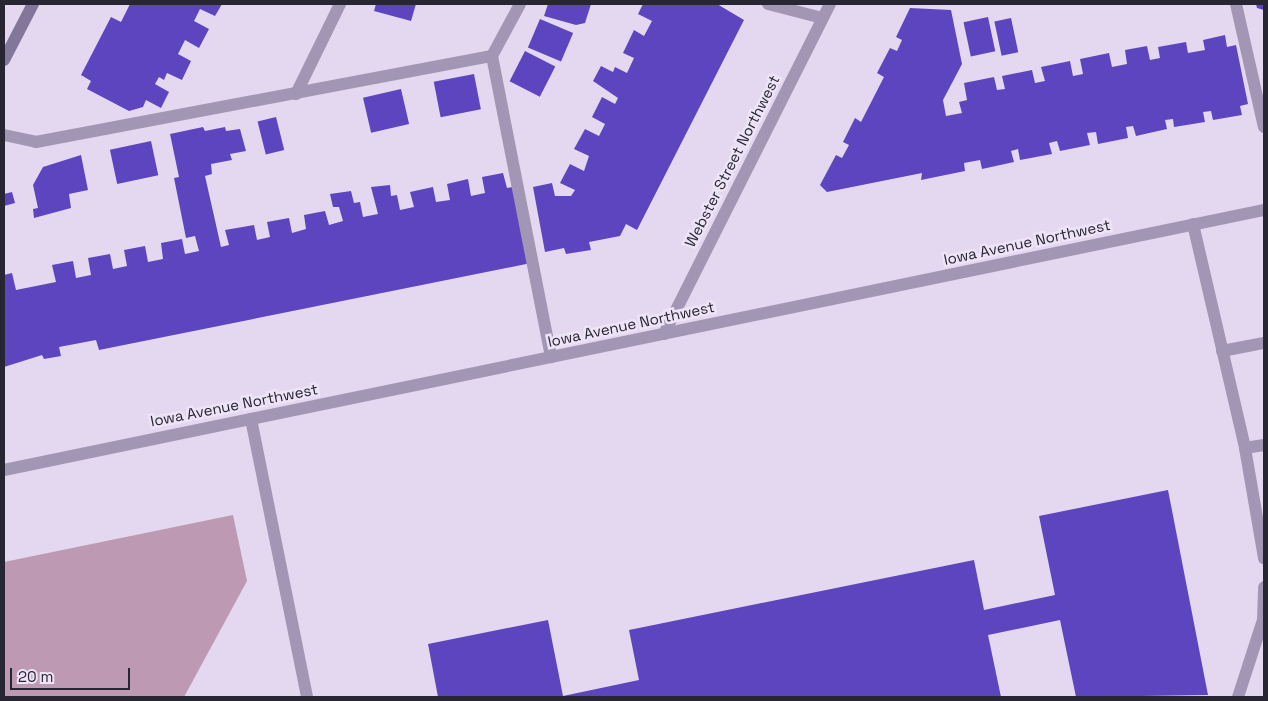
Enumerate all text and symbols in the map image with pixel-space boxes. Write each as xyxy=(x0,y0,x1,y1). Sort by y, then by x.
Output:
street label: Webster Street Northwest xyxy=(681,72,783,250)
street label: Iowa Avenue Northwest xyxy=(942,215,1112,269)
street label: Iowa Avenue Northwest xyxy=(546,297,716,351)
street label: Iowa Avenue Northwest xyxy=(149,380,319,430)
scale bar xyxy=(12,658,132,690)
text: 20 m xyxy=(18,667,53,686)

